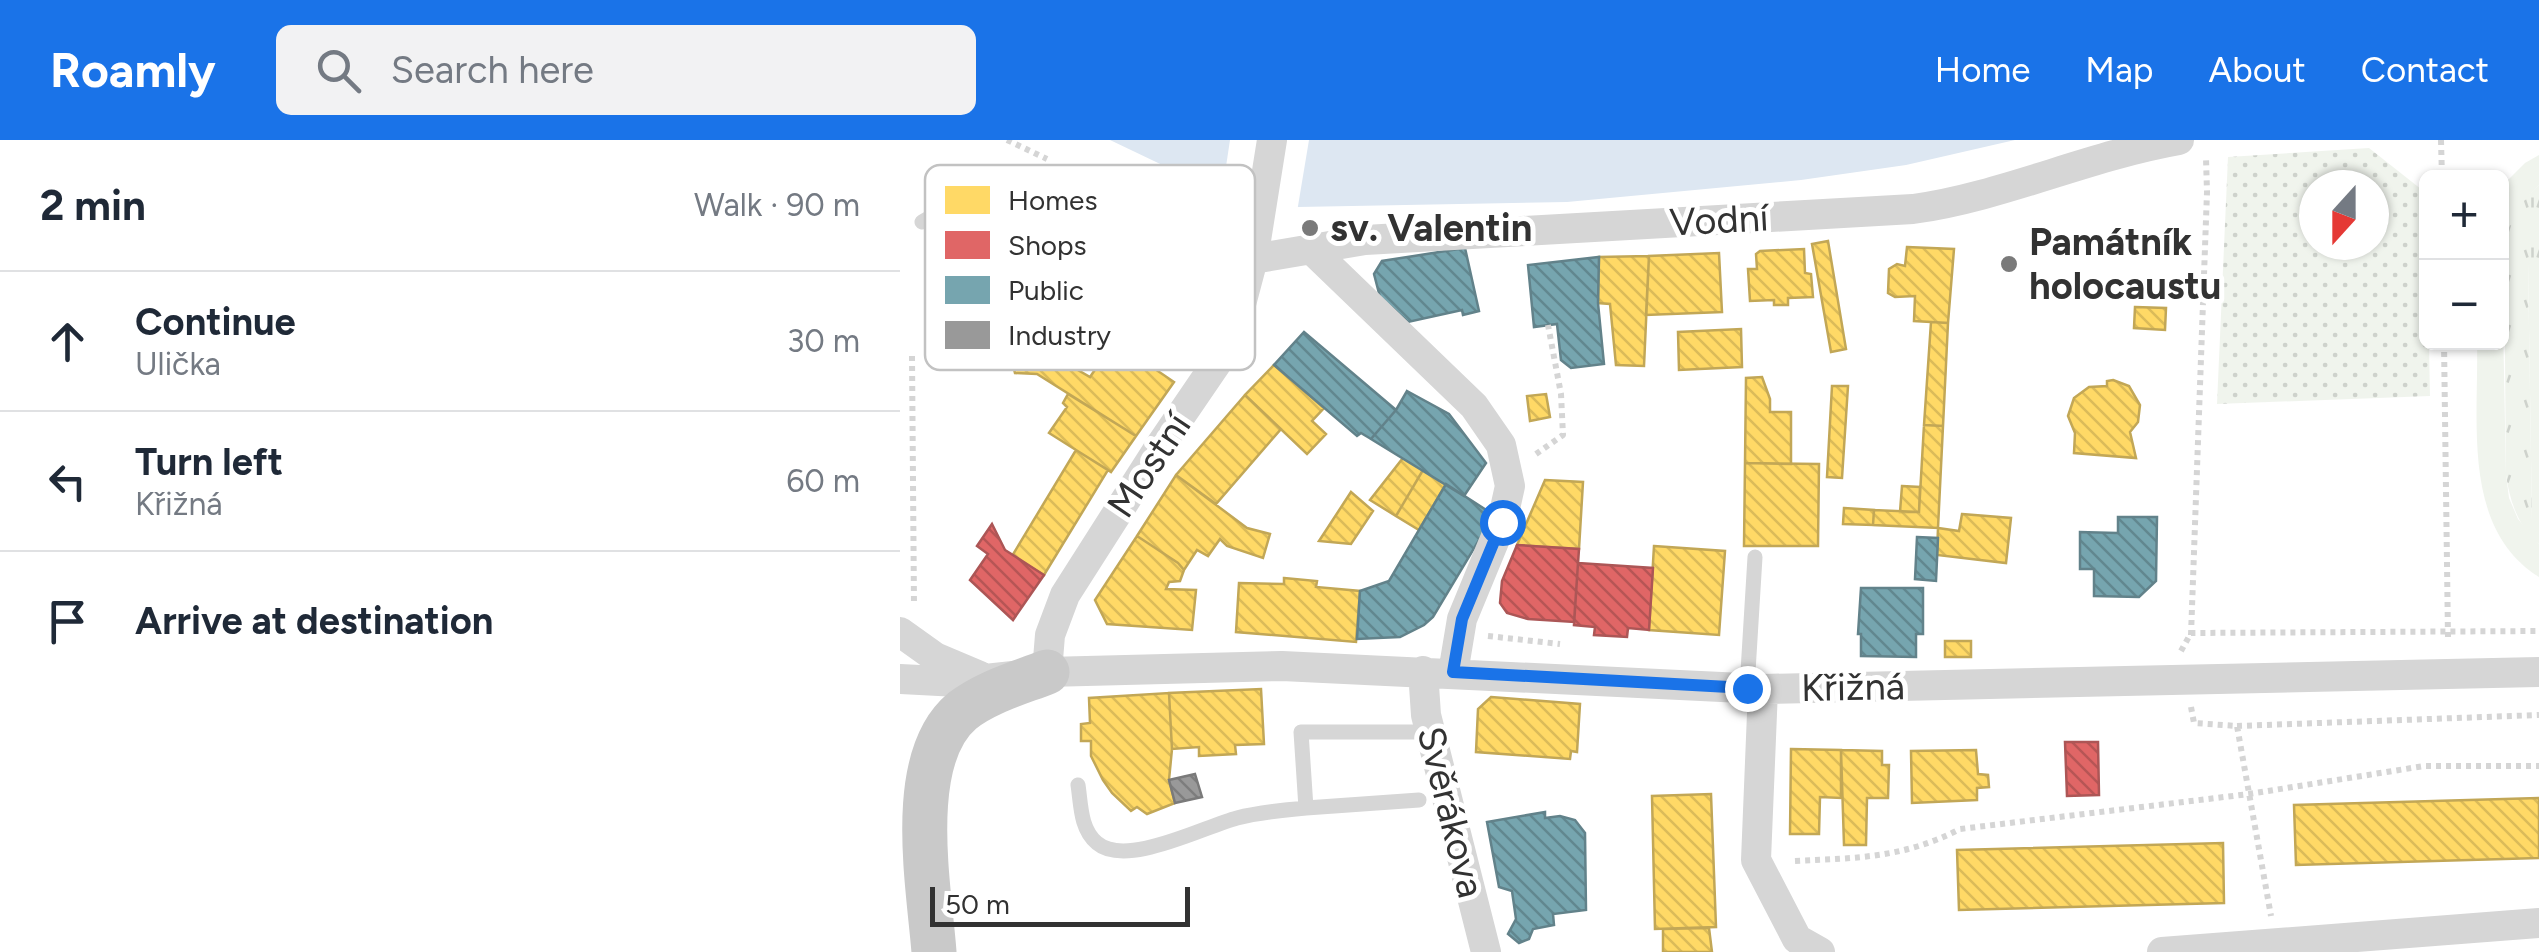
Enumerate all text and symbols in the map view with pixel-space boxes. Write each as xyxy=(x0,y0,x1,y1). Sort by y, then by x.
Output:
search box xyxy=(276,25,976,115)
text: Roamly xyxy=(50,41,216,99)
icon: search xyxy=(311,43,366,98)
text: Search here xyxy=(391,47,594,93)
text: Home xyxy=(1935,49,2030,91)
text: Map xyxy=(2085,49,2154,91)
text: About xyxy=(2209,49,2306,91)
text: Contact xyxy=(2361,49,2489,91)
legend xyxy=(925,165,1255,370)
north arrow xyxy=(2299,170,2389,260)
map controls xyxy=(2419,170,2509,350)
button: + xyxy=(2419,170,2509,260)
text: 2 min xyxy=(40,180,146,231)
text: Homes xyxy=(1008,183,1097,217)
text: Walk · 90 m xyxy=(694,186,860,224)
street label: Vodní xyxy=(1668,194,1772,246)
place label: sv. Valentin xyxy=(1330,205,1532,251)
marker: sv. Valentin xyxy=(1299,217,1321,239)
place label: Památník holocaustu xyxy=(2029,219,2221,309)
text: Shops xyxy=(1008,228,1087,262)
marker: Památník holocaustu xyxy=(1998,253,2020,275)
button: − xyxy=(2419,260,2509,350)
text: Public xyxy=(1008,273,1084,307)
text: Continue xyxy=(135,299,296,345)
icon: ahead xyxy=(40,314,95,369)
text: Industry xyxy=(1008,318,1111,352)
text: 30 m xyxy=(787,322,860,360)
text: Ulička xyxy=(135,345,221,383)
street label: Mostní xyxy=(1097,402,1202,526)
text: Turn left xyxy=(135,439,283,485)
icon: left xyxy=(40,454,95,509)
text: 60 m xyxy=(786,462,860,500)
text: Křižná xyxy=(135,485,223,523)
route start xyxy=(1480,500,1526,546)
icon: arrive xyxy=(40,594,95,649)
text: Arrive at destination xyxy=(135,598,493,644)
street label: Křižná xyxy=(1801,663,1905,711)
route end xyxy=(1725,666,1771,712)
street label: Svěrákova xyxy=(1408,722,1494,902)
scale bar xyxy=(930,882,1190,926)
text: 50 m xyxy=(945,887,1010,921)

